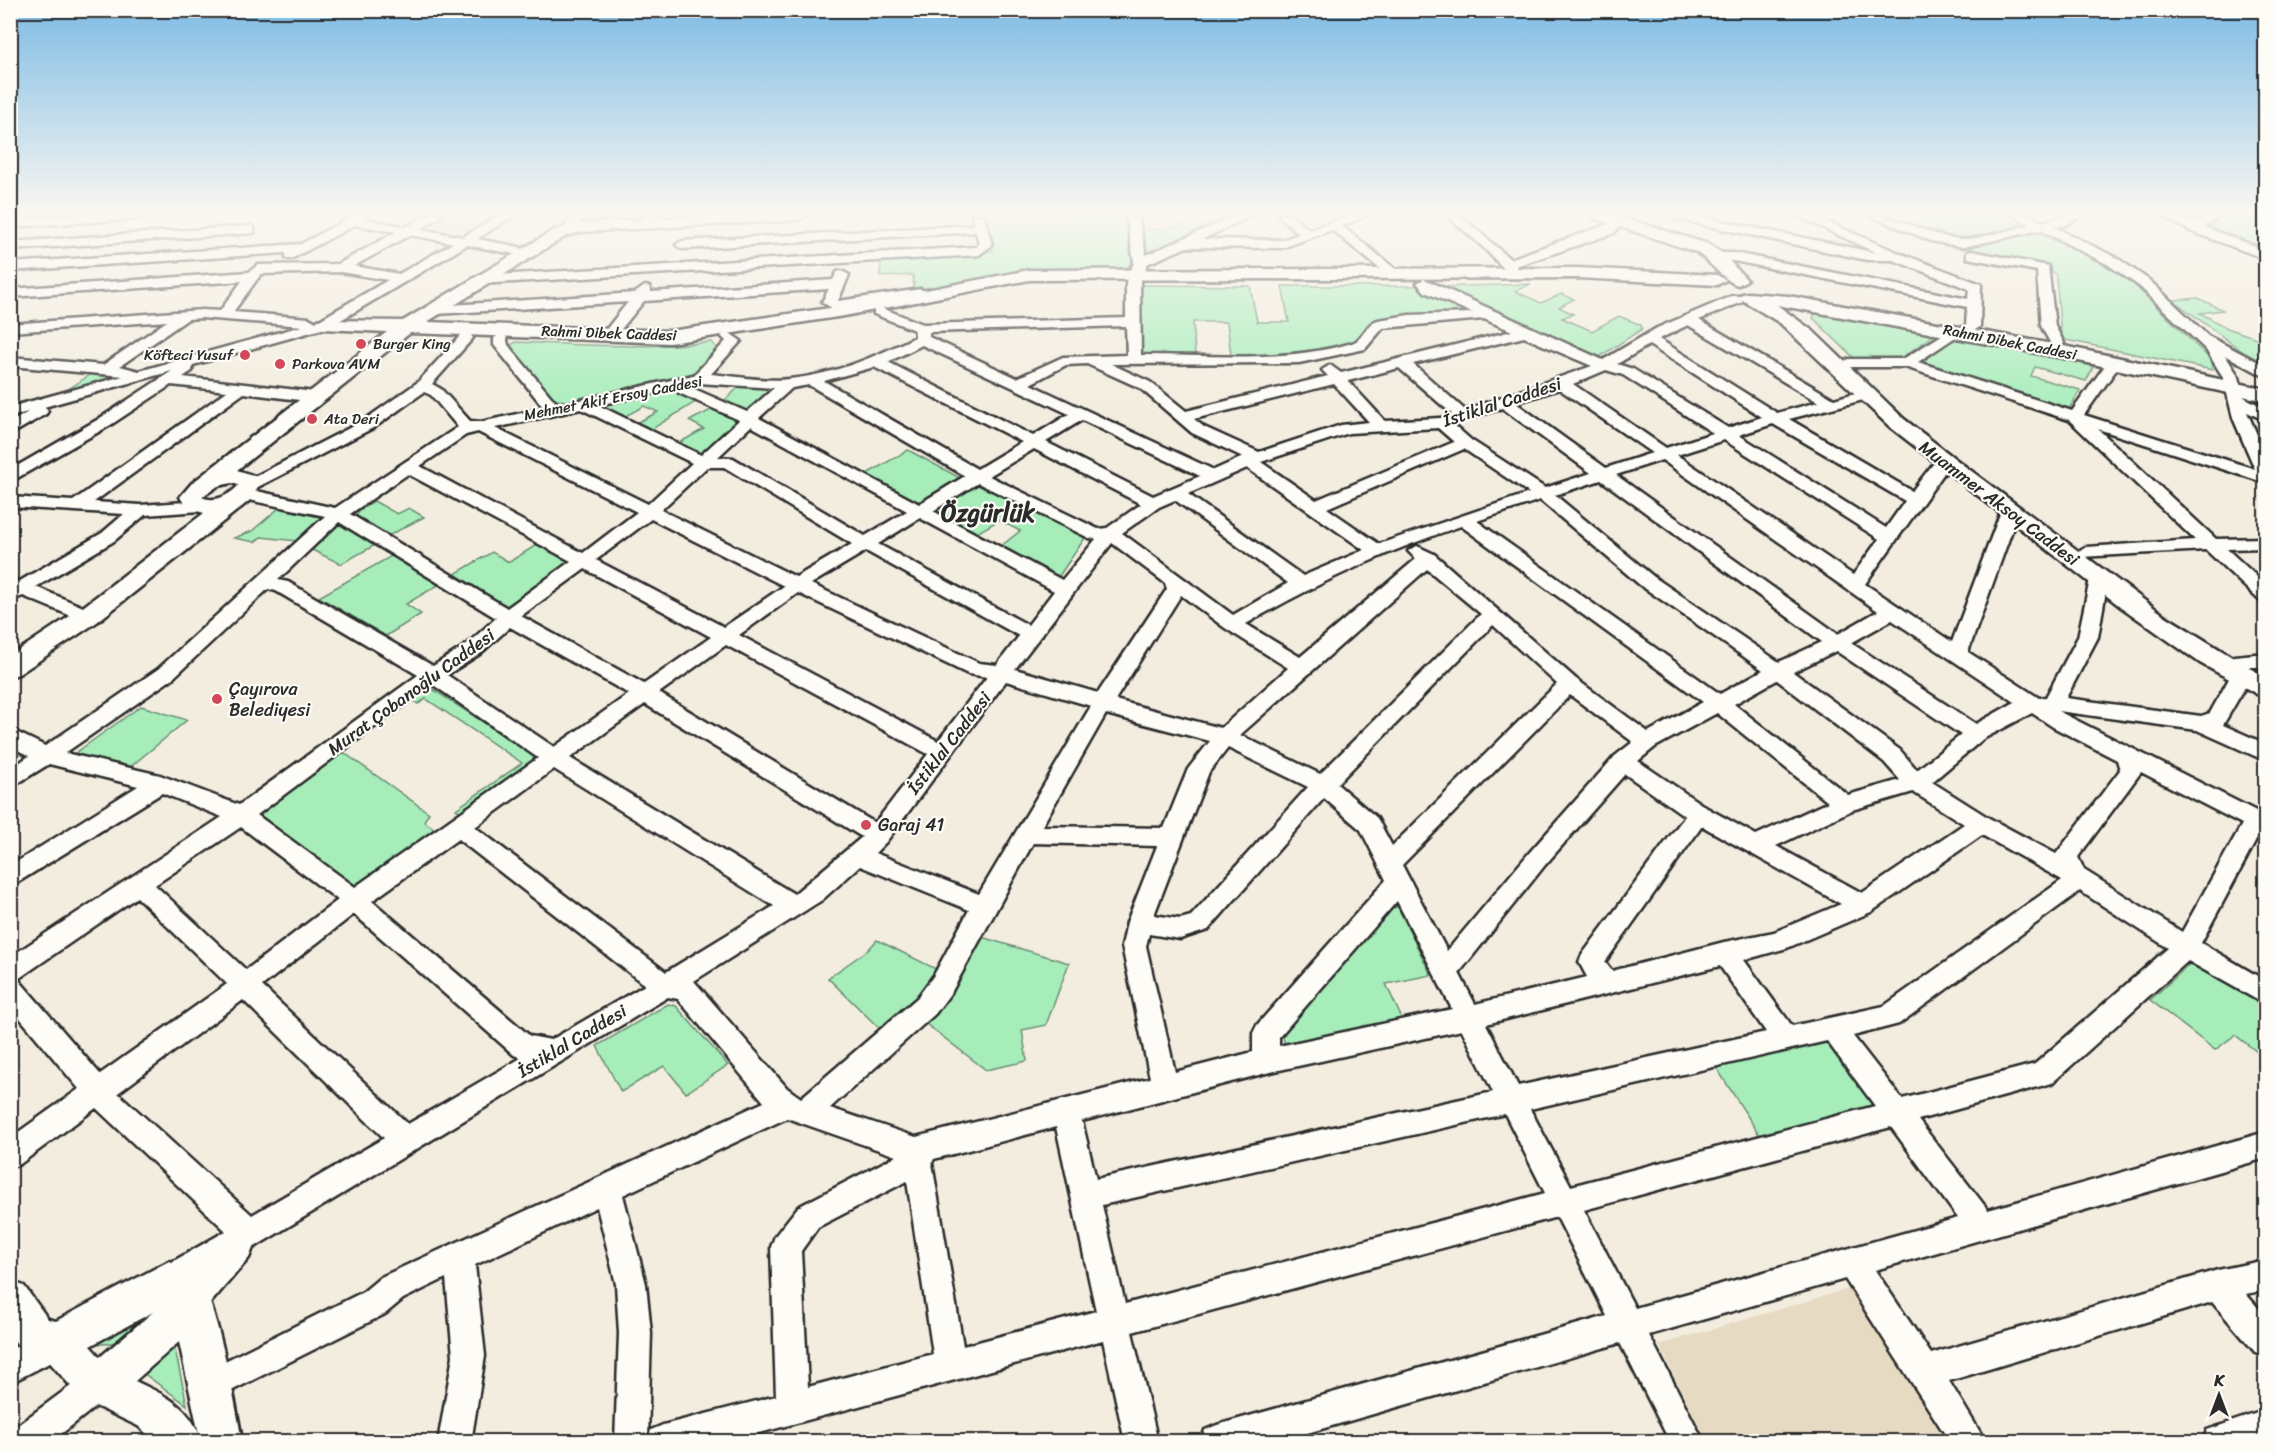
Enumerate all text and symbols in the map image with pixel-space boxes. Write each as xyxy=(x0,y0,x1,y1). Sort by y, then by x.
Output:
street label: Rahmi Dibek Caddesi xyxy=(1941,316,2080,368)
street label: Rahmi Dibek Caddesi xyxy=(541,318,678,348)
place label: Burger King xyxy=(373,331,451,357)
marker: Burger King xyxy=(354,337,368,351)
place label: Köfteci Yusuf xyxy=(144,342,234,368)
marker: Köfteci Yusuf xyxy=(238,348,252,362)
place label: Parkova AVM xyxy=(292,351,381,377)
marker: Parkova AVM xyxy=(273,357,287,371)
street label: İstiklal Caddesi xyxy=(1437,367,1567,437)
street label: Mehmet Akif Ersoy Caddesi xyxy=(522,368,705,428)
place label: Ata Deri xyxy=(323,406,380,432)
marker: Ata Deri xyxy=(305,412,319,426)
street label: Muammer Aksoy Caddesi xyxy=(1912,432,2087,575)
district label: Özgürlük xyxy=(941,492,1035,534)
street label: Murat Çobanoğlu Caddesi xyxy=(320,619,503,764)
place label: Çayırova Belediyesi xyxy=(229,673,311,726)
street label: İstiklal Caddesi xyxy=(898,684,1000,802)
marker: Çayırova Belediyesi xyxy=(210,692,224,706)
place label: Garaj 41 xyxy=(878,809,944,841)
marker: Garaj 41 xyxy=(859,818,873,832)
street label: İstiklal Caddesi xyxy=(510,995,634,1087)
north arrow xyxy=(2189,1365,2249,1425)
text: K xyxy=(2213,1366,2225,1395)

